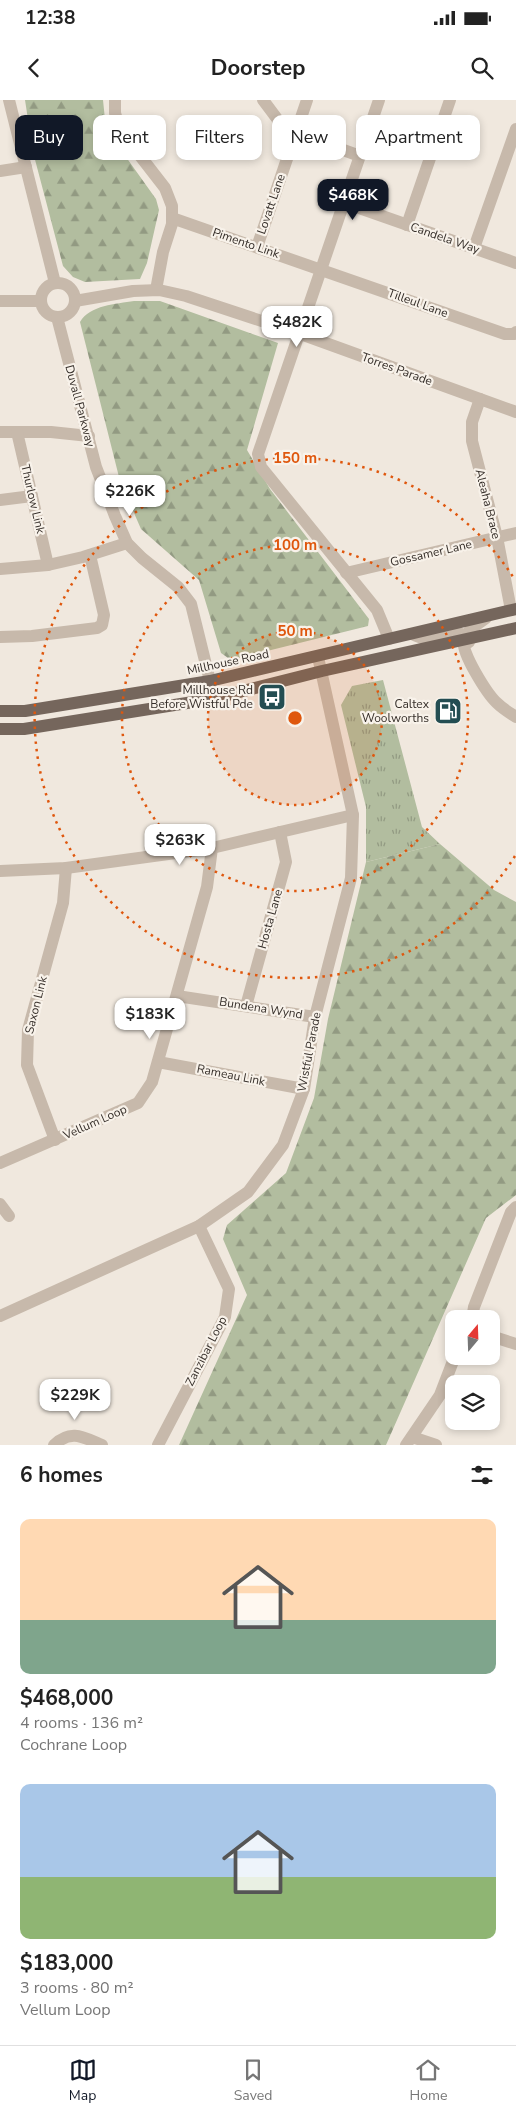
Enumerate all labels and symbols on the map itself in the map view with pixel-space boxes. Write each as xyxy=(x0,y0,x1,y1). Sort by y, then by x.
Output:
street label: Lovatt Lane xyxy=(253,172,289,236)
pin: $468K xyxy=(318,178,388,221)
street label: Candela Way xyxy=(408,219,483,258)
street label: Pimento Link xyxy=(210,224,283,262)
street label: Tilleul Lane xyxy=(386,285,450,321)
pin: $482K xyxy=(262,306,332,348)
street label: Torres Parade xyxy=(359,349,435,389)
street label: Duvall Parkway xyxy=(61,363,99,450)
text: 150 m xyxy=(273,448,317,468)
street label: Thurlow Link xyxy=(17,463,49,536)
street label: Aleaha Brace xyxy=(472,467,504,541)
pin: $226K xyxy=(95,474,165,517)
text: 100 m xyxy=(273,535,317,555)
street label: Gossamer Lane xyxy=(389,536,473,570)
text: 50 m xyxy=(277,621,313,641)
street label: Millhouse Road xyxy=(185,645,271,679)
place label: Millhouse Rd Before Wistful Pde xyxy=(150,682,253,712)
bus stop icon: Millhouse Rd Before Wistful Pde xyxy=(257,682,287,712)
place label: Caltex Woolworths xyxy=(362,696,430,726)
fuel station icon: Caltex Woolworths xyxy=(433,696,463,726)
centre of rings xyxy=(286,709,304,727)
pin: $263K xyxy=(145,824,215,866)
street label: Hosta Lane xyxy=(254,887,286,951)
street label: Saxon Link xyxy=(21,974,51,1035)
street label: Bundena Wynd xyxy=(218,994,304,1022)
pin: $183K xyxy=(115,998,185,1040)
street label: Wistful Parade xyxy=(293,1011,325,1093)
street label: Rameau Link xyxy=(195,1061,268,1090)
street label: Vellum Loop xyxy=(60,1101,129,1144)
north arrow xyxy=(445,1310,500,1365)
street label: Zanzibar Loop xyxy=(182,1314,230,1388)
pin: $229K xyxy=(40,1378,110,1421)

